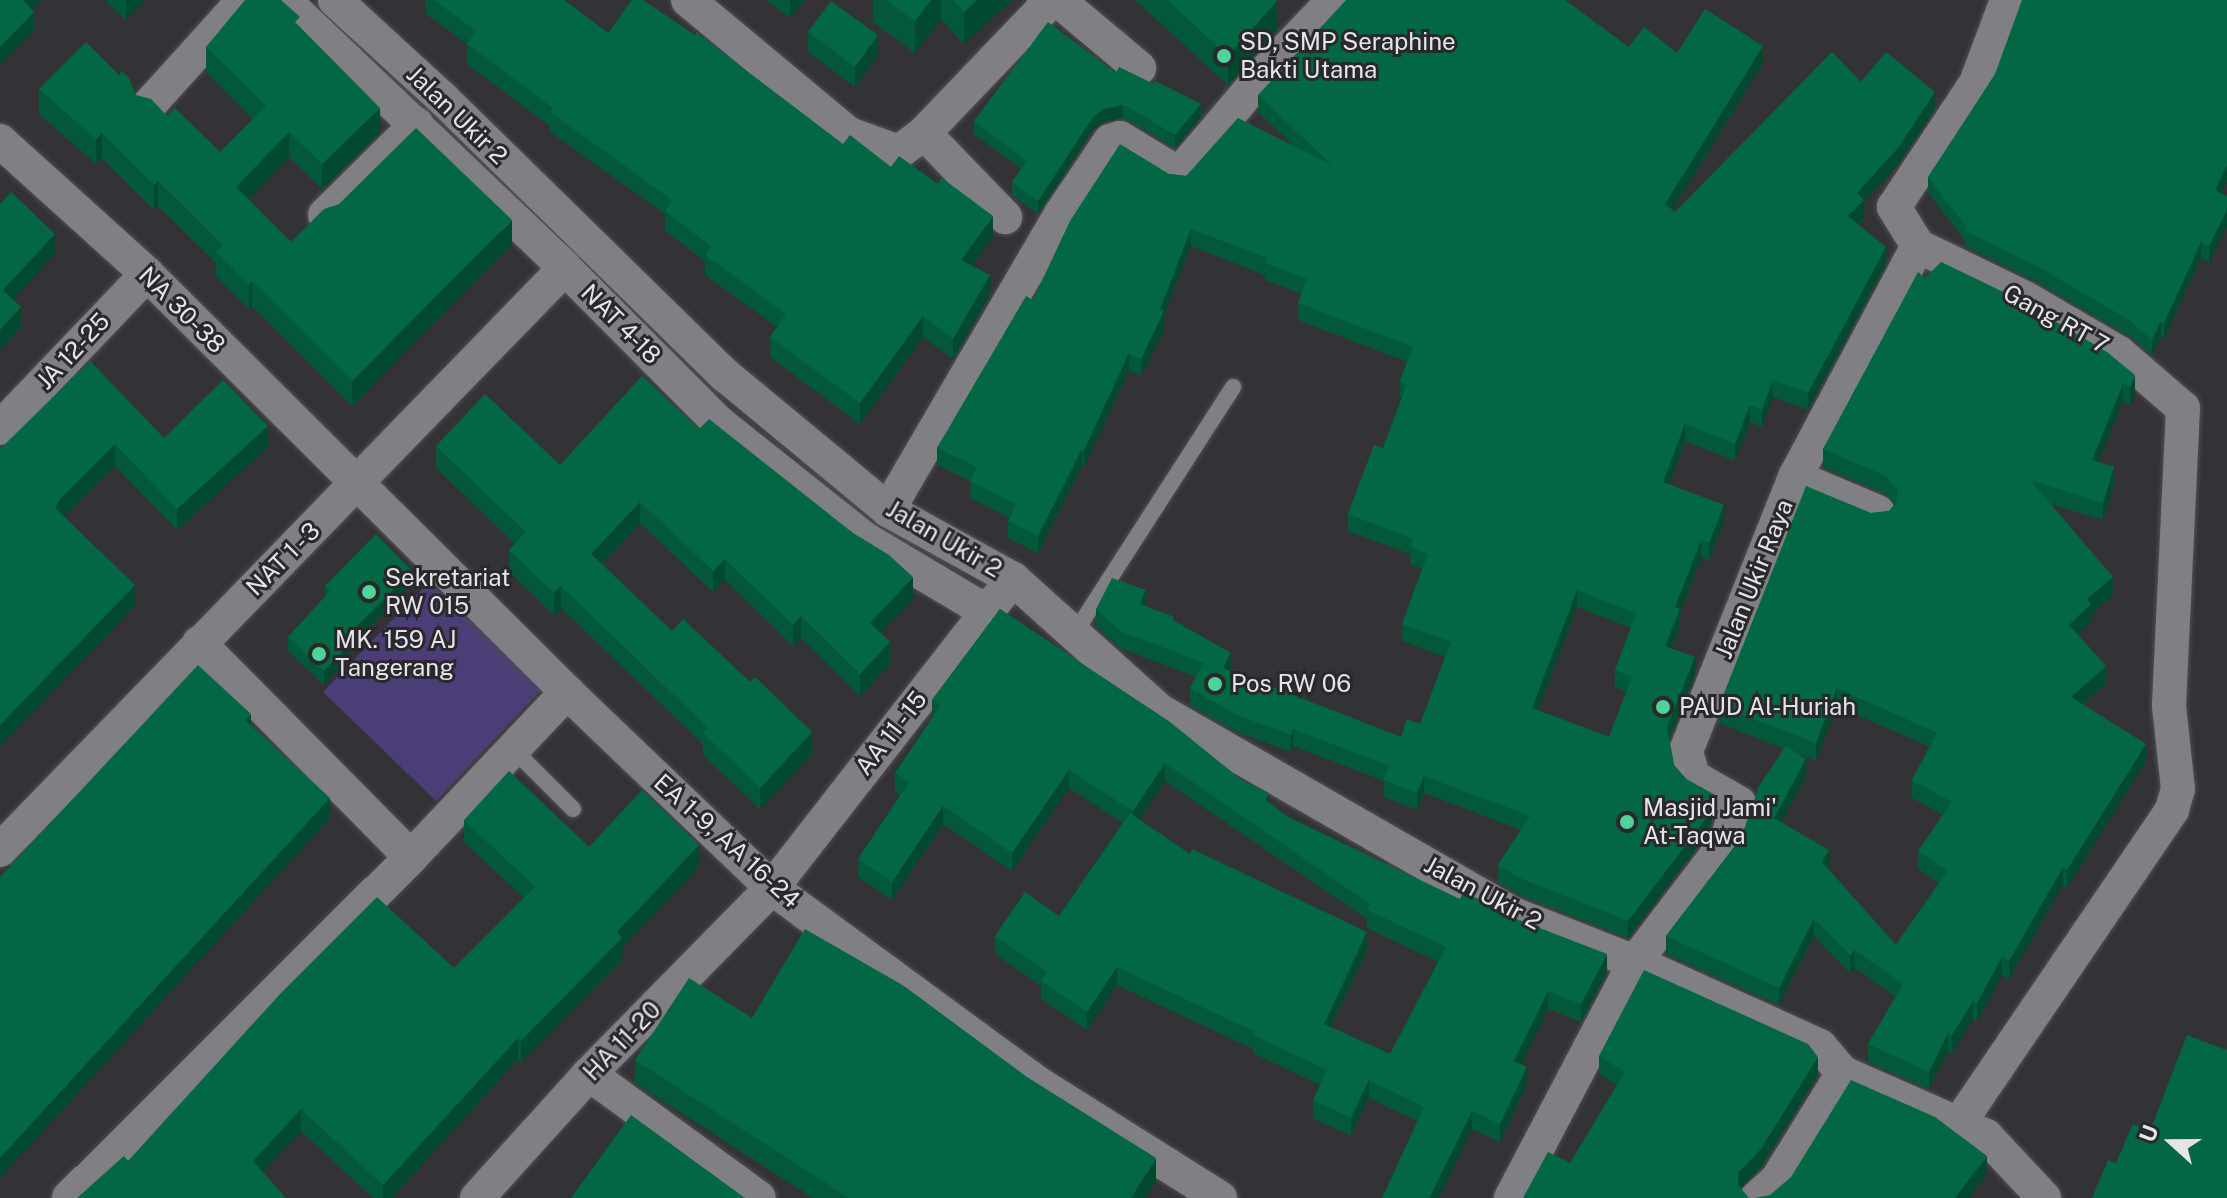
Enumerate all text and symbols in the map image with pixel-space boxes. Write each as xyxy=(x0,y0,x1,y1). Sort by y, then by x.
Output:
place label: SD, SMP Seraphine Bakti Utama xyxy=(1240,28,1456,84)
marker: SD, SMP Seraphine Bakti Utama xyxy=(1215,47,1233,65)
street label: Jalan Ukir 2 xyxy=(401,60,513,170)
street label: NA 30-38 xyxy=(133,261,231,359)
street label: NAT 4-18 xyxy=(575,278,667,370)
street label: Gang RT 7 xyxy=(1998,278,2114,360)
street label: JA 12-25 xyxy=(30,307,116,395)
street label: Jalan Ukir 2 xyxy=(881,494,1007,584)
street label: Jalan Ukir Raya xyxy=(1709,495,1799,663)
street label: NAT 1 - 3 xyxy=(238,514,328,604)
place label: Sekretariat RW 015 xyxy=(385,564,510,620)
marker: Sekretariat RW 015 xyxy=(360,583,378,601)
place label: MK. 159 AJ Tangerang xyxy=(335,626,456,682)
marker: MK. 159 AJ Tangerang xyxy=(310,645,328,663)
place label: Pos RW 06 xyxy=(1231,670,1351,698)
marker: Pos RW 06 xyxy=(1206,675,1224,693)
street label: AA 11 - 15 xyxy=(847,683,935,783)
place label: PAUD Al-Huriah xyxy=(1679,693,1856,721)
marker: PAUD Al-Huriah xyxy=(1654,698,1672,716)
street label: EA 1-9, AA 16-24 xyxy=(648,768,806,914)
place label: Masjid Jami' At-Taqwa xyxy=(1643,794,1777,850)
marker: Masjid Jami' At-Taqwa xyxy=(1618,813,1636,831)
street label: Jalan Ukir 2 xyxy=(1419,850,1547,936)
street label: HA 11-20 xyxy=(577,995,667,1087)
north arrow xyxy=(2131,1102,2211,1182)
text: U xyxy=(2134,1121,2164,1145)

